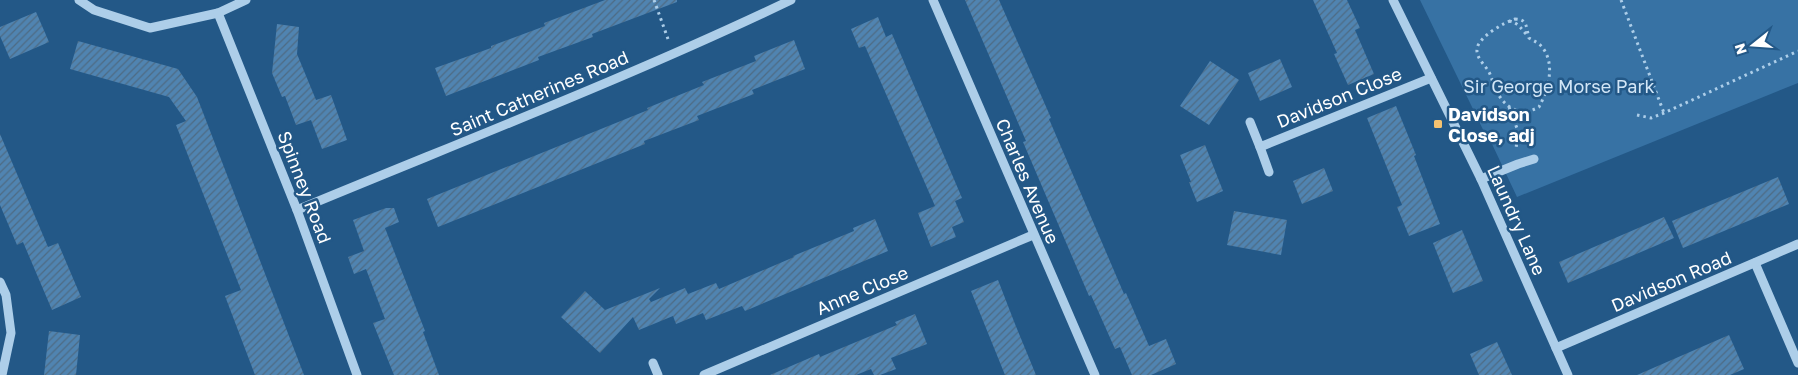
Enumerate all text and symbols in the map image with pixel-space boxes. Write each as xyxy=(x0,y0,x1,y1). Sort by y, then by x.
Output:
north arrow xyxy=(1728,20,1778,70)
text: N xyxy=(1730,41,1750,57)
street label: Saint Catherines Road xyxy=(447,45,631,141)
street label: Davidson Close xyxy=(1273,62,1405,132)
park label: Sir George Morse Park xyxy=(1463,75,1655,97)
place label: Davidson Close, adj xyxy=(1448,103,1535,146)
street label: Charles Avenue xyxy=(992,115,1064,247)
marker: Davidson Close, adj xyxy=(1432,118,1444,130)
street label: Spinney Road xyxy=(274,128,336,246)
street label: Laundry Lane xyxy=(1483,162,1551,278)
street label: Davidson Road xyxy=(1608,246,1734,316)
street label: Anne Close xyxy=(813,261,911,319)

